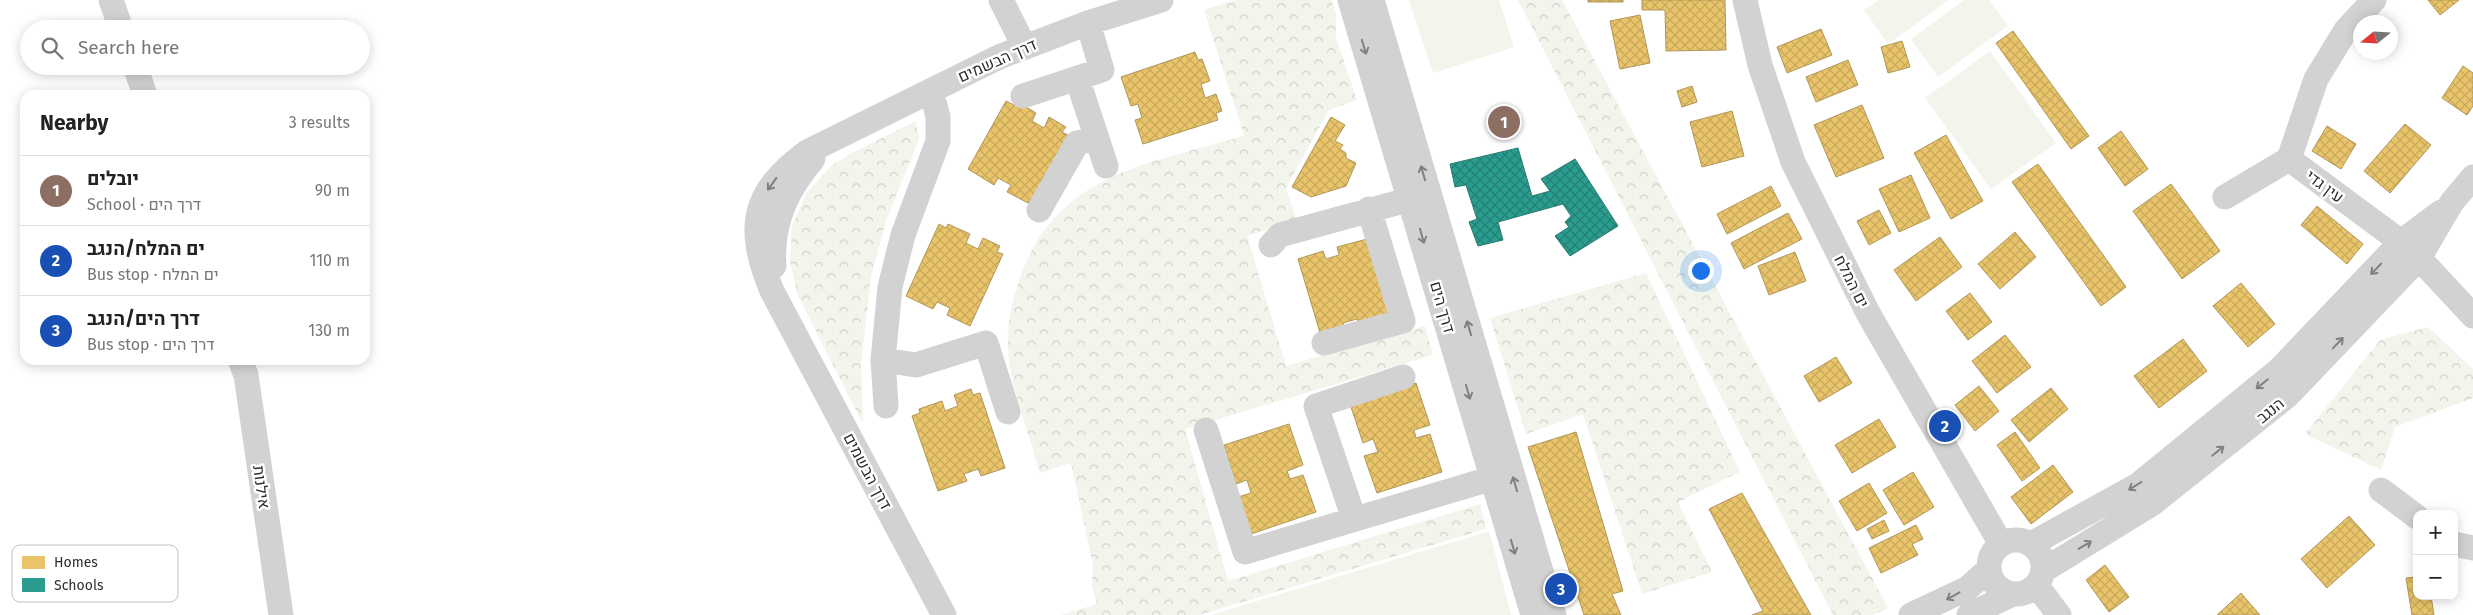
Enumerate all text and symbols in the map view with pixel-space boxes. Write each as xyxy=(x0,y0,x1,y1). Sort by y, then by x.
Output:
north arrow xyxy=(2353,15,2398,60)
search box xyxy=(20,20,370,75)
icon: search xyxy=(38,34,66,62)
street label: דרך הבשמים xyxy=(955,35,1039,86)
text: Search here xyxy=(78,36,179,59)
one-way arrow xyxy=(1360,38,1370,54)
pin: 1 xyxy=(1488,103,1520,141)
text: Nearby xyxy=(40,110,108,136)
text: 3 results xyxy=(289,113,350,132)
one-way arrow xyxy=(1418,165,1428,181)
street label: עין גדי xyxy=(2302,166,2347,207)
text: יובלים xyxy=(87,167,139,190)
one-way arrow xyxy=(767,177,777,191)
text: 1 xyxy=(52,181,60,200)
text: 90 m xyxy=(315,181,350,200)
text: School · דרך הים xyxy=(87,195,201,214)
one-way arrow xyxy=(1417,227,1427,243)
text: ים המלח/הנגב xyxy=(87,237,205,260)
text: 2 xyxy=(52,251,60,270)
text: 110 m xyxy=(309,251,350,270)
street label: ים המלח xyxy=(1830,252,1873,311)
your location xyxy=(1688,258,1714,284)
one-way arrow xyxy=(2370,262,2382,275)
text: Bus stop · ים המלח xyxy=(87,265,219,284)
street label: דרך הים xyxy=(1426,279,1459,335)
text: דרך הים/הנגב xyxy=(87,307,200,330)
text: 3 xyxy=(52,321,60,340)
text: 130 m xyxy=(308,321,350,340)
one-way arrow xyxy=(1464,321,1474,337)
text: Bus stop · דרך הים xyxy=(87,335,215,354)
one-way arrow xyxy=(2332,336,2344,349)
one-way arrow xyxy=(2256,378,2269,389)
one-way arrow xyxy=(1463,383,1473,399)
street label: הנגב xyxy=(2253,394,2288,427)
pin: 2 xyxy=(1929,407,1961,445)
street label: דרך הבשמים xyxy=(839,430,896,513)
one-way arrow xyxy=(2211,446,2224,457)
street label: אילנות xyxy=(249,464,274,510)
one-way arrow xyxy=(1510,477,1520,493)
one-way arrow xyxy=(2129,481,2143,491)
map controls xyxy=(2413,510,2458,600)
button: + xyxy=(2413,510,2458,555)
one-way arrow xyxy=(1509,539,1519,555)
one-way arrow xyxy=(2078,539,2092,549)
legend xyxy=(12,545,178,602)
text: Homes xyxy=(54,554,98,571)
button: − xyxy=(2413,555,2458,600)
pin: 3 xyxy=(1545,570,1577,608)
text: Schools xyxy=(54,577,104,594)
one-way arrow xyxy=(1945,591,1960,601)

